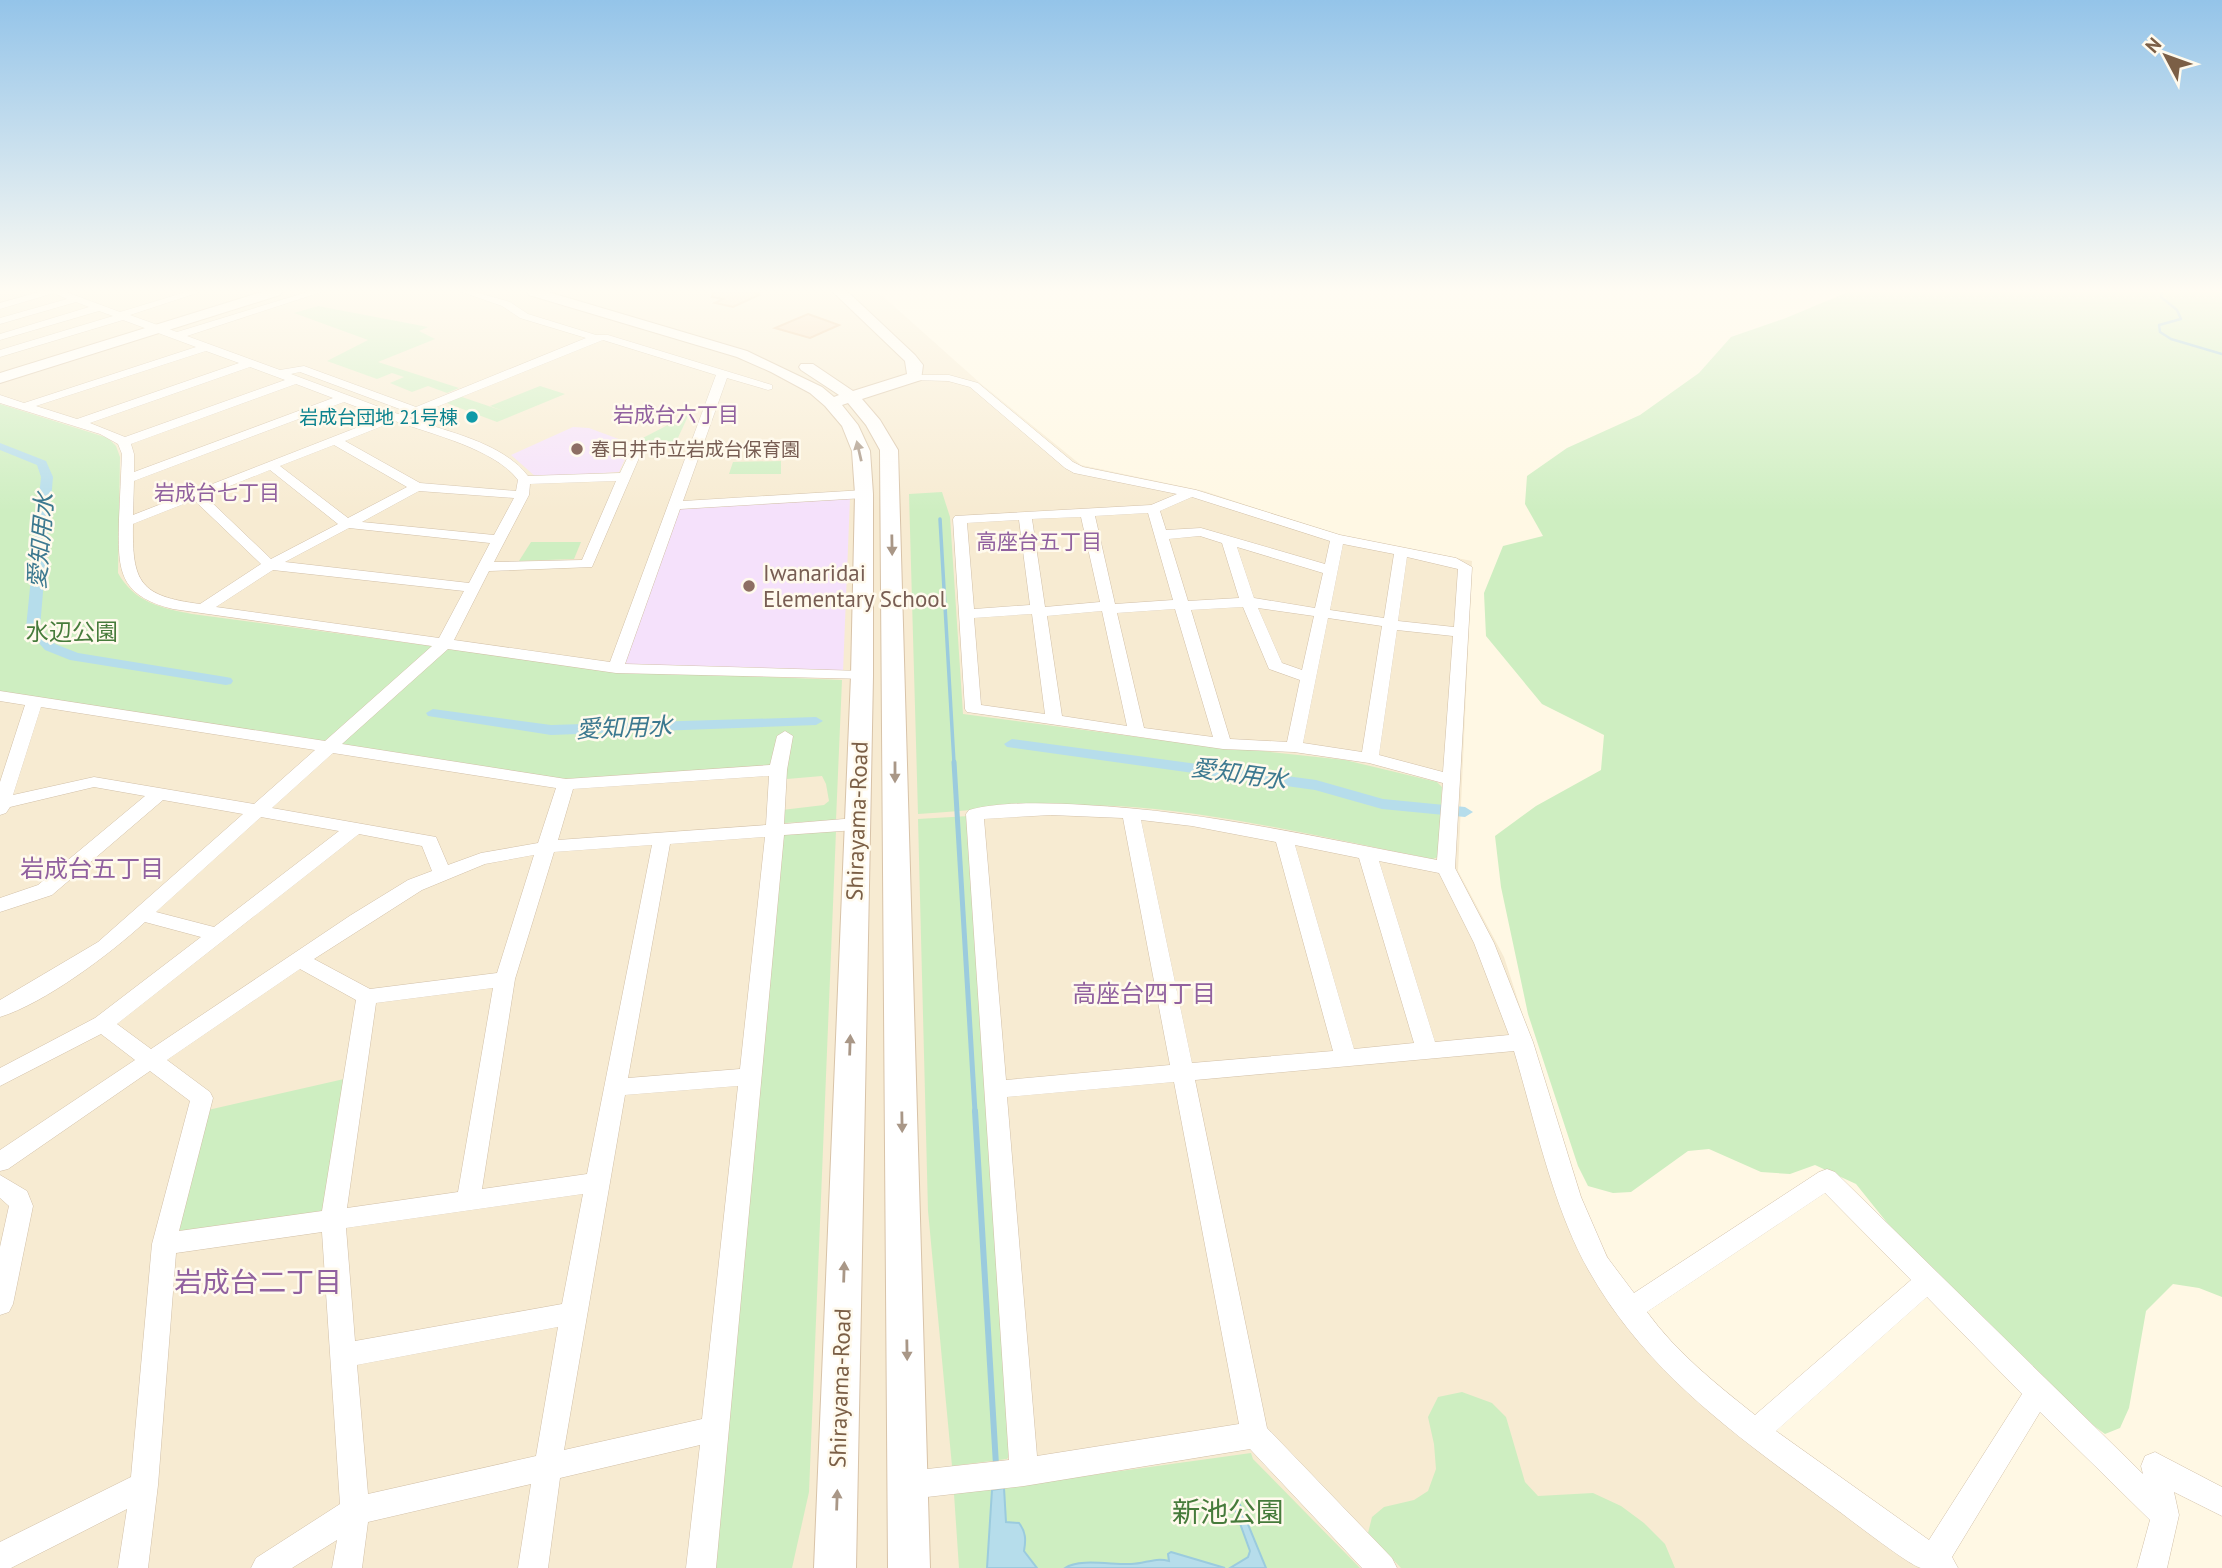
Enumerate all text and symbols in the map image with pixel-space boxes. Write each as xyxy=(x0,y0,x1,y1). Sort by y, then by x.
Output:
north arrow xyxy=(2131,21,2201,91)
text: N xyxy=(2140,32,2166,57)
district label: 岩成台六丁目 xyxy=(613,401,739,428)
place label: 岩成台団地 21号棟 xyxy=(299,405,458,429)
marker: 岩成台団地 21号棟 xyxy=(464,409,480,425)
place label: 春日井市立岩成台保育園 xyxy=(591,437,800,461)
one-way arrow xyxy=(854,440,865,462)
marker: 春日井市立岩成台保育園 xyxy=(569,441,585,457)
district label: 岩成台七丁目 xyxy=(154,479,280,506)
water label: 愛知用水 xyxy=(21,489,60,590)
district label: 高座台五丁目 xyxy=(976,528,1102,555)
one-way arrow xyxy=(887,534,898,556)
place label: Iwanaridai Elementary School xyxy=(763,558,947,613)
marker: Iwanaridai Elementary School xyxy=(741,578,757,594)
park label: 水辺公園 xyxy=(26,617,118,646)
water label: 愛知用水 xyxy=(575,710,675,745)
street label: Shirayama-Road xyxy=(839,741,874,901)
water label: 愛知用水 xyxy=(1189,751,1292,796)
one-way arrow xyxy=(889,762,901,784)
district label: 岩成台五丁目 xyxy=(20,853,164,884)
district label: 高座台四丁目 xyxy=(1072,978,1216,1009)
one-way arrow xyxy=(845,1034,856,1056)
one-way arrow xyxy=(896,1112,907,1134)
one-way arrow xyxy=(838,1261,849,1283)
district label: 岩成台二丁目 xyxy=(174,1263,342,1300)
street label: Shirayama-Road xyxy=(822,1308,857,1468)
one-way arrow xyxy=(901,1339,912,1361)
one-way arrow xyxy=(832,1489,843,1511)
park label: 新池公園 xyxy=(1172,1493,1284,1530)

